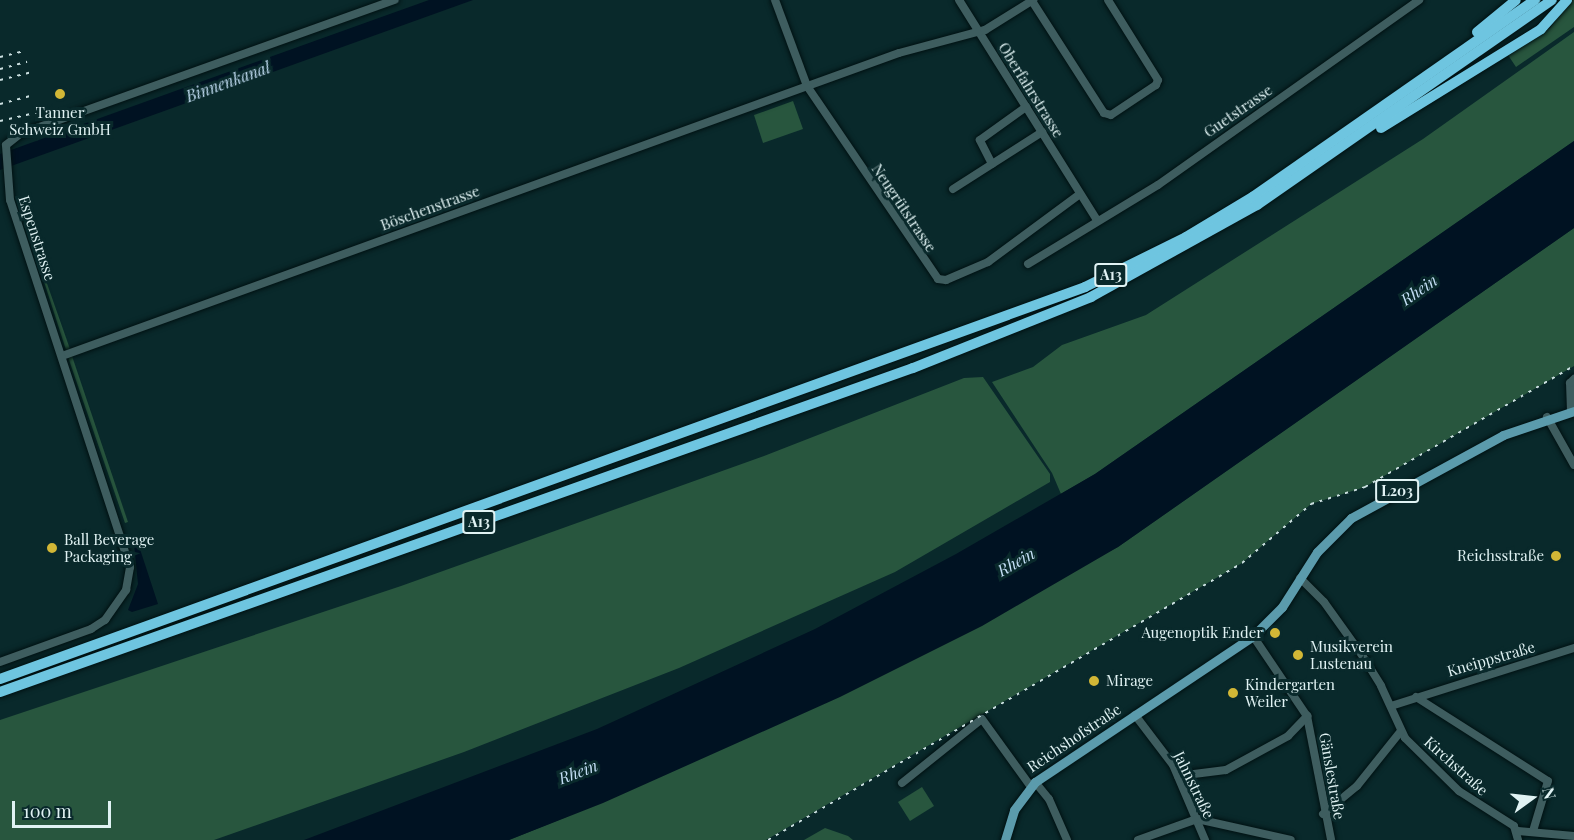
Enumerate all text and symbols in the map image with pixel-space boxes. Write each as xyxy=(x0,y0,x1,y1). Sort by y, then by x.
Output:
street label: Oberfahrstrasse xyxy=(995,39,1067,141)
water label: Binnenkanal xyxy=(183,58,273,106)
street label: Guetstrasse xyxy=(1200,81,1276,141)
marker: Tanner Schweiz GmbH xyxy=(53,87,67,101)
place label: Tanner Schweiz GmbH xyxy=(9,103,111,138)
street label: Neugrütstrasse xyxy=(868,161,940,255)
street label: Böschenstrasse xyxy=(378,182,482,234)
street label: Espenstrasse xyxy=(15,193,59,283)
road number: A13 xyxy=(1093,264,1129,286)
water label: Rhein xyxy=(1397,271,1441,309)
road number: L203 xyxy=(1374,480,1420,502)
road number: A13 xyxy=(461,511,497,533)
place label: Ball Beverage Packaging xyxy=(64,530,154,565)
marker: Ball Beverage Packaging xyxy=(45,541,59,555)
water label: Rhein xyxy=(994,544,1038,580)
place label: Reichsstraße xyxy=(1457,547,1544,565)
marker: Reichsstraße xyxy=(1549,549,1563,563)
place label: Augenoptik Ender xyxy=(1141,624,1263,642)
marker: Augenoptik Ender xyxy=(1268,626,1282,640)
place label: Musikverein Lustenau xyxy=(1310,637,1393,672)
street label: Kneippstraße xyxy=(1445,638,1537,680)
marker: Musikverein Lustenau xyxy=(1291,648,1305,662)
place label: Mirage xyxy=(1106,672,1153,690)
marker: Mirage xyxy=(1087,674,1101,688)
place label: Kindergarten Weiler xyxy=(1245,675,1335,710)
marker: Kindergarten Weiler xyxy=(1226,686,1240,700)
street label: Reichshofstraße xyxy=(1024,700,1124,776)
street label: Gänslestraße xyxy=(1316,731,1348,821)
street label: Kirchstraße xyxy=(1421,733,1491,799)
street label: Jahnstraße xyxy=(1170,749,1218,821)
water label: Rhein xyxy=(556,756,600,788)
north arrow xyxy=(1502,768,1562,828)
text: N xyxy=(1538,785,1562,802)
scale bar xyxy=(15,789,114,827)
text: 100 m xyxy=(23,799,72,823)

